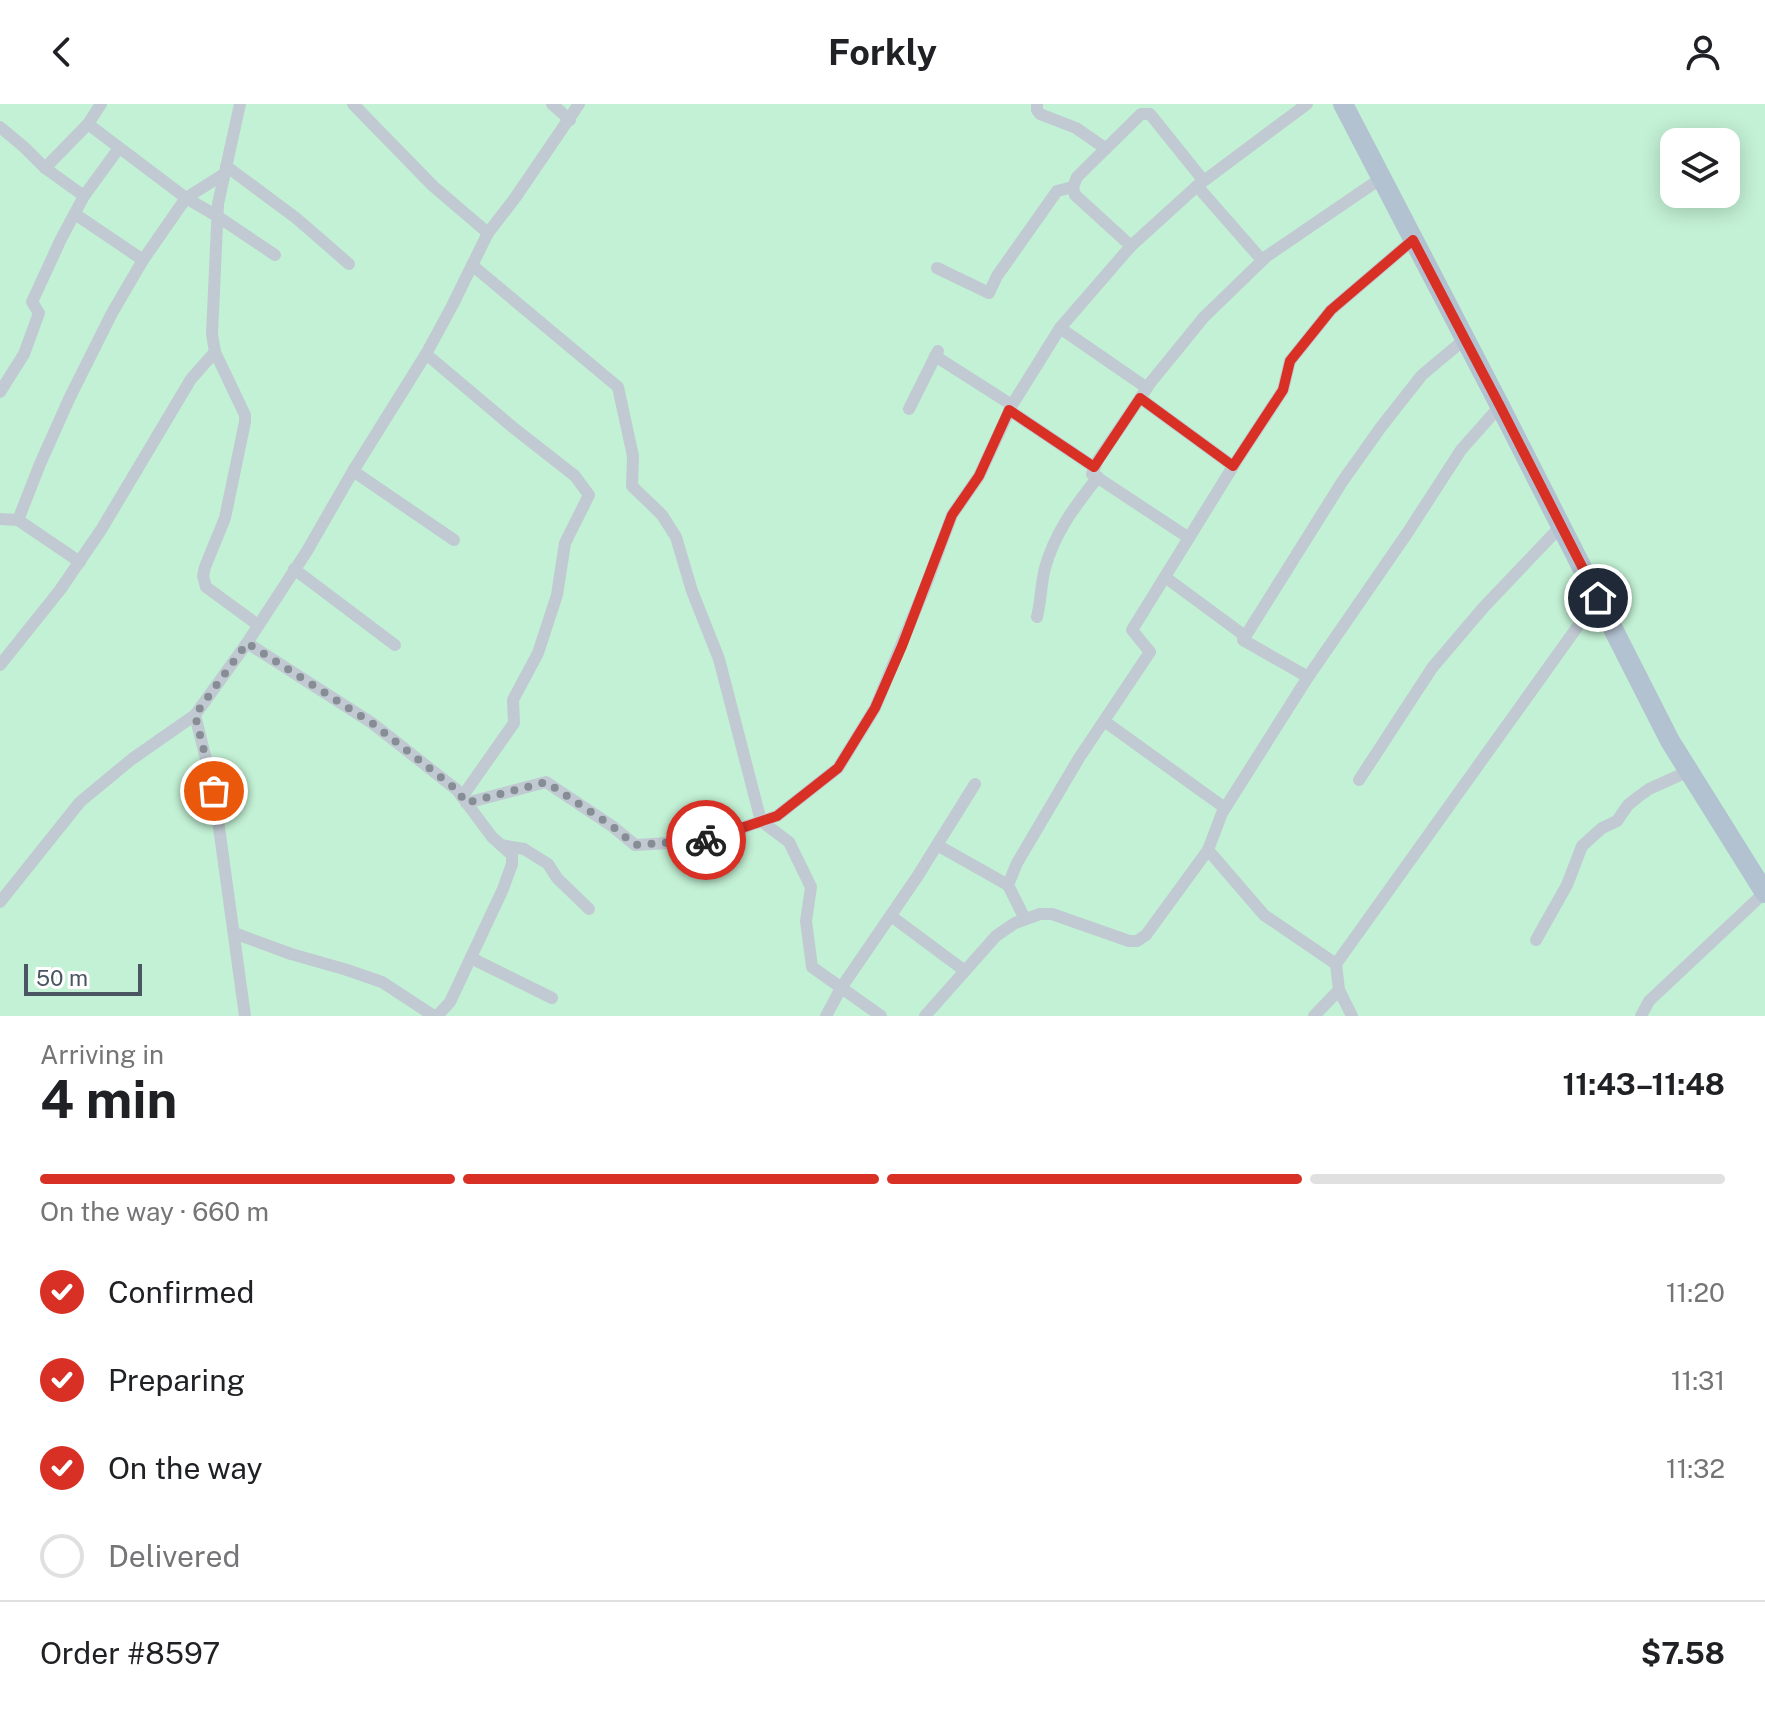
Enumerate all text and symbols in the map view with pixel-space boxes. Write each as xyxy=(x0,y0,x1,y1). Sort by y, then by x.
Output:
icon: back xyxy=(40,30,84,74)
icon: person xyxy=(1681,30,1725,74)
text: Forkly xyxy=(828,31,937,73)
map controls xyxy=(1660,128,1740,208)
button: layers xyxy=(1660,128,1740,208)
pin xyxy=(1564,564,1632,632)
icon: home xyxy=(1576,576,1620,620)
pin xyxy=(180,757,248,825)
icon: bag xyxy=(192,769,236,813)
courier xyxy=(666,800,746,880)
icon: bike xyxy=(684,818,728,862)
scale bar xyxy=(24,960,142,996)
text: 50 m xyxy=(36,965,88,991)
text: Arriving in xyxy=(40,1039,164,1070)
text: 11:43–11:48 xyxy=(1563,1066,1725,1102)
text: 4 min xyxy=(40,1069,177,1130)
text: On the way · 660 m xyxy=(40,1196,269,1227)
icon: check xyxy=(40,1270,84,1314)
text: Confirmed xyxy=(108,1274,254,1310)
text: 11:20 xyxy=(1666,1277,1725,1308)
icon: check xyxy=(40,1358,84,1402)
text: Preparing xyxy=(108,1362,245,1398)
text: 11:31 xyxy=(1671,1365,1725,1396)
icon: check xyxy=(40,1446,84,1490)
text: On the way xyxy=(108,1450,262,1486)
text: 11:32 xyxy=(1666,1453,1725,1484)
text: Delivered xyxy=(108,1538,240,1574)
text: Order #8597 xyxy=(40,1635,220,1671)
text: $7.58 xyxy=(1641,1635,1725,1671)

